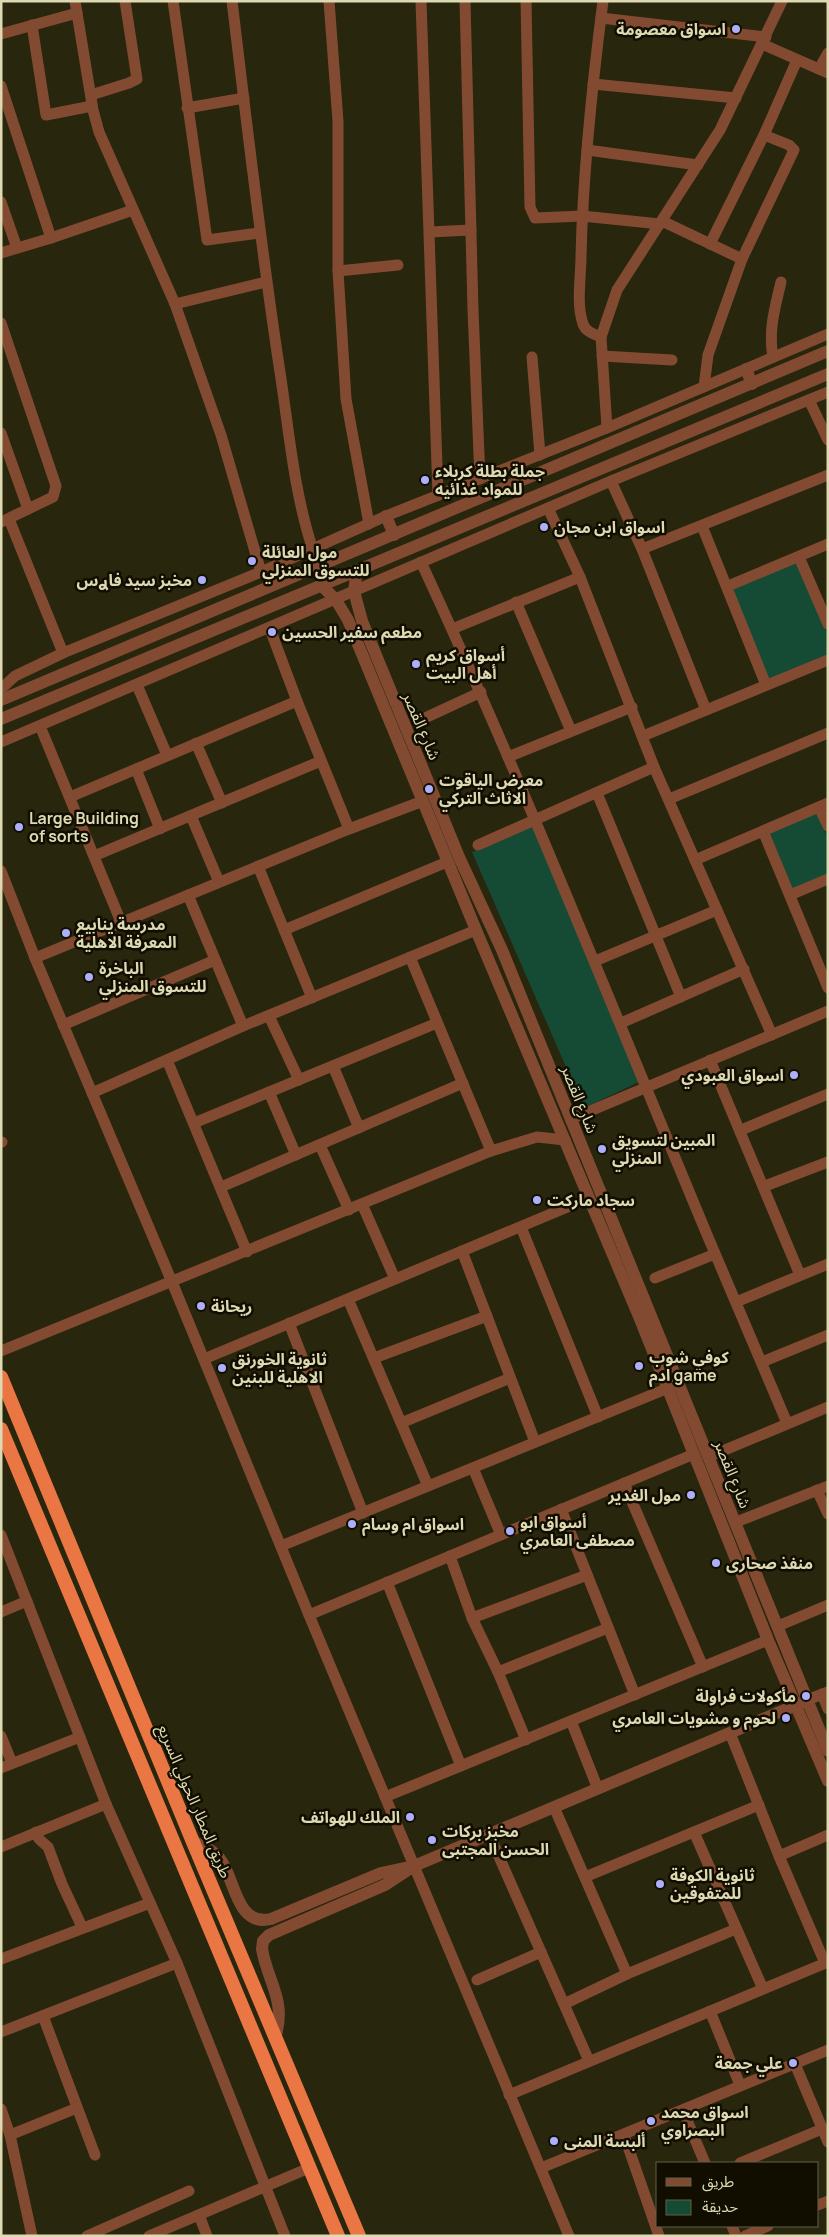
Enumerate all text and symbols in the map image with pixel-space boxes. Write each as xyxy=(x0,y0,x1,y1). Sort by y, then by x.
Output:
place label: اسواق معصومة xyxy=(616,18,726,40)
marker: اسواق معصومة xyxy=(730,23,742,35)
place label: جملة بطلة كربلاء للمواد غذائيه xyxy=(435,460,545,500)
marker: جملة بطلة كربلاء للمواد غذائيه xyxy=(419,474,431,486)
place label: اسواق ابن مجان xyxy=(554,516,665,538)
marker: اسواق ابن مجان xyxy=(538,521,550,533)
place label: مول العائلة للتسوق المنزلي xyxy=(262,541,370,584)
marker: مول العائلة للتسوق المنزلي xyxy=(246,555,258,567)
place label: مخبز سيد فاࢪس xyxy=(77,569,192,591)
marker: مخبز سيد فاࢪس xyxy=(196,574,208,586)
place label: مطعم سفير الحسين xyxy=(282,621,422,645)
marker: مطعم سفير الحسين xyxy=(266,626,278,638)
place label: أسواق كريم أهل البيت xyxy=(426,644,505,684)
marker: أسواق كريم أهل البيت xyxy=(410,658,422,670)
street label: شارع القصر xyxy=(396,688,446,764)
place label: معرض الياقوت الاثاث التركي xyxy=(439,769,543,812)
marker: معرض الياقوت الاثاث التركي xyxy=(423,783,435,795)
place label: Large Building of sorts xyxy=(29,807,139,847)
marker: Large Building of sorts xyxy=(13,821,25,833)
place label: مدرسة ينابيع المعرفة الاهلية xyxy=(76,913,177,953)
marker: مدرسة ينابيع المعرفة الاهلية xyxy=(60,927,72,939)
place label: الباخرة للتسوق المنزلي xyxy=(99,957,207,1000)
marker: الباخرة للتسوق المنزلي xyxy=(83,971,95,983)
street label: شارع القصر xyxy=(554,1061,604,1137)
place label: اسواق العبودي xyxy=(681,1064,784,1089)
marker: اسواق العبودي xyxy=(788,1069,800,1081)
place label: المبين لتسويق المنزلي xyxy=(612,1129,715,1172)
marker: المبين لتسويق المنزلي xyxy=(596,1143,608,1155)
place label: سجاد ماركت xyxy=(547,1189,635,1211)
marker: سجاد ماركت xyxy=(531,1194,543,1206)
place label: ريحانة xyxy=(211,1295,252,1317)
marker: ريحانة xyxy=(195,1300,207,1312)
place label: كوفي شوب ادم game xyxy=(649,1346,729,1387)
place label: ثانوية الخورنق الاهلية للبنين xyxy=(232,1348,327,1388)
marker: كوفي شوب ادم game xyxy=(633,1360,645,1372)
marker: ثانوية الخورنق الاهلية للبنين xyxy=(216,1362,228,1374)
street label: شارع القصر xyxy=(707,1436,757,1512)
place label: مول الغدير xyxy=(607,1484,681,1506)
marker: مول الغدير xyxy=(685,1489,697,1501)
place label: أسواق ابو مصطفى العامري xyxy=(520,1511,635,1554)
place label: اسواق ام وسام xyxy=(362,1513,464,1536)
marker: اسواق ام وسام xyxy=(346,1518,358,1530)
marker: أسواق ابو مصطفى العامري xyxy=(504,1525,516,1537)
place label: منفذ صحارى xyxy=(726,1552,813,1574)
marker: منفذ صحارى xyxy=(710,1557,722,1569)
place label: مأكولات فراولة xyxy=(695,1685,796,1707)
marker: مأكولات فراولة xyxy=(800,1690,812,1702)
place label: لحوم و مشويات العامري xyxy=(612,1707,776,1732)
marker: لحوم و مشويات العامري xyxy=(780,1712,792,1724)
street label: طريق المطار الحولي السريع xyxy=(151,1721,238,1882)
place label: الملك للهواتف xyxy=(301,1806,400,1828)
marker: الملك للهواتف xyxy=(404,1811,416,1823)
place label: مخبز بركات الحسن المجتبى xyxy=(442,1820,549,1860)
marker: مخبز بركات الحسن المجتبى xyxy=(426,1834,438,1846)
place label: ثانوية الكوفة للمتفوقين xyxy=(670,1864,755,1904)
marker: ثانوية الكوفة للمتفوقين xyxy=(654,1878,666,1890)
place label: علي جمعة xyxy=(715,2052,783,2077)
marker: علي جمعة xyxy=(787,2057,799,2069)
place label: اسواق محمد البصراوي xyxy=(661,2101,749,2144)
marker: اسواق محمد البصراوي xyxy=(645,2115,657,2127)
place label: ألبسة المنى xyxy=(564,2130,646,2152)
marker: ألبسة المنى xyxy=(548,2135,560,2147)
legend xyxy=(656,2162,819,2227)
text: طريق xyxy=(702,2171,734,2192)
text: حديقة xyxy=(702,2196,738,2217)

